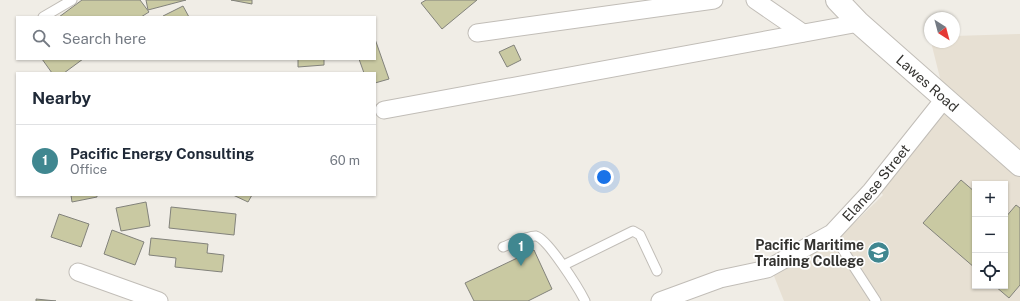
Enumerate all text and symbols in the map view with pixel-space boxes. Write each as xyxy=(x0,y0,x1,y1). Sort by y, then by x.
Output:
north arrow xyxy=(924,12,960,48)
search box xyxy=(16,16,376,60)
icon: search xyxy=(30,27,52,49)
text: Search here xyxy=(62,30,146,47)
street label: Lawes Road xyxy=(893,52,962,115)
text: Nearby xyxy=(32,88,91,108)
street label: Elanese Street xyxy=(839,141,913,225)
text: Pacific Energy Consulting xyxy=(70,145,254,162)
text: 1 xyxy=(42,153,48,168)
text: 60 m xyxy=(330,153,360,168)
text: Office xyxy=(70,162,107,177)
your location xyxy=(594,167,614,187)
map controls xyxy=(972,181,1008,289)
button: + xyxy=(972,181,1008,217)
button: − xyxy=(972,217,1008,253)
pin: 1 xyxy=(508,233,534,266)
place label: Pacific Maritime Training College xyxy=(755,237,864,269)
school or university icon: Pacific Maritime Training College xyxy=(866,240,892,266)
button: locate xyxy=(972,253,1008,289)

